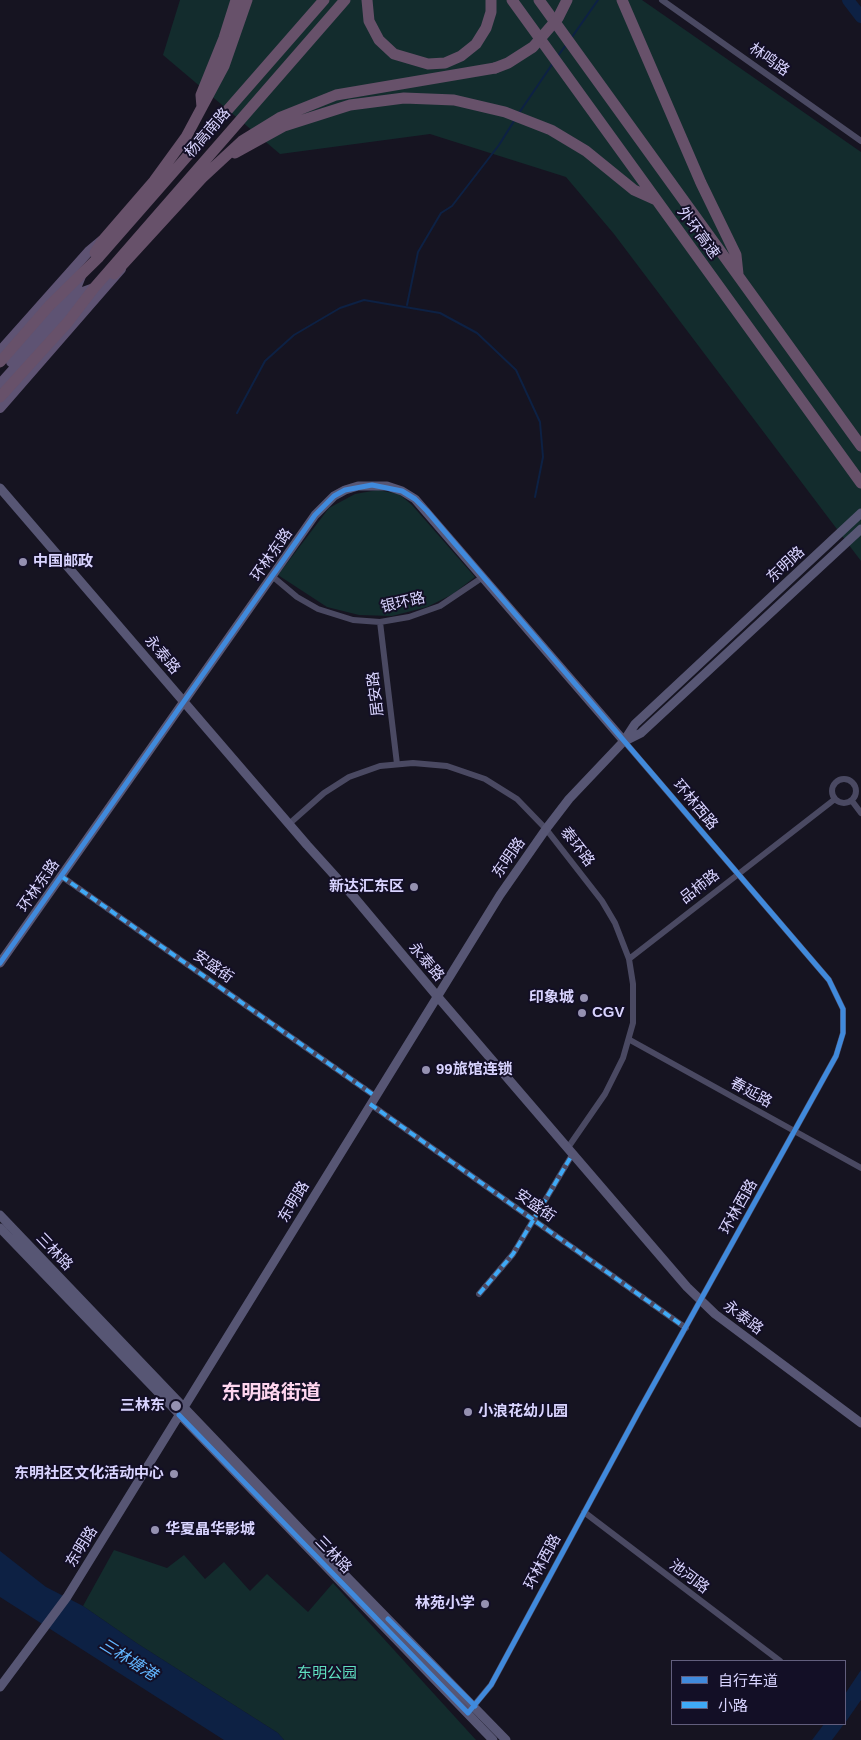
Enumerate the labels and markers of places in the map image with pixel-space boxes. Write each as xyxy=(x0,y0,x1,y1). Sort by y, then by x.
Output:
place label: 中国邮政 xyxy=(33,553,93,571)
marker: 中国邮政 xyxy=(17,556,29,568)
place label: 新达汇东区 xyxy=(329,878,404,896)
marker: 新达汇东区 xyxy=(408,881,420,893)
place label: 印象城 xyxy=(529,989,574,1007)
marker: 印象城 xyxy=(578,992,590,1004)
place label: CGV xyxy=(592,1004,625,1022)
marker: CGV xyxy=(576,1007,588,1019)
place label: 99旅馆连锁 xyxy=(436,1061,513,1079)
marker: 99旅馆连锁 xyxy=(420,1064,432,1076)
place label: 三林东 xyxy=(120,1397,165,1415)
marker: 三林东 xyxy=(169,1399,183,1413)
place label: 小浪花幼儿园 xyxy=(478,1403,568,1421)
marker: 小浪花幼儿园 xyxy=(462,1406,474,1418)
place label: 东明社区文化活动中心 xyxy=(14,1465,164,1483)
marker: 东明社区文化活动中心 xyxy=(168,1468,180,1480)
place label: 华夏晶华影城 xyxy=(165,1521,255,1539)
marker: 华夏晶华影城 xyxy=(149,1524,161,1536)
place label: 林苑小学 xyxy=(415,1595,475,1613)
marker: 林苑小学 xyxy=(479,1598,491,1610)

